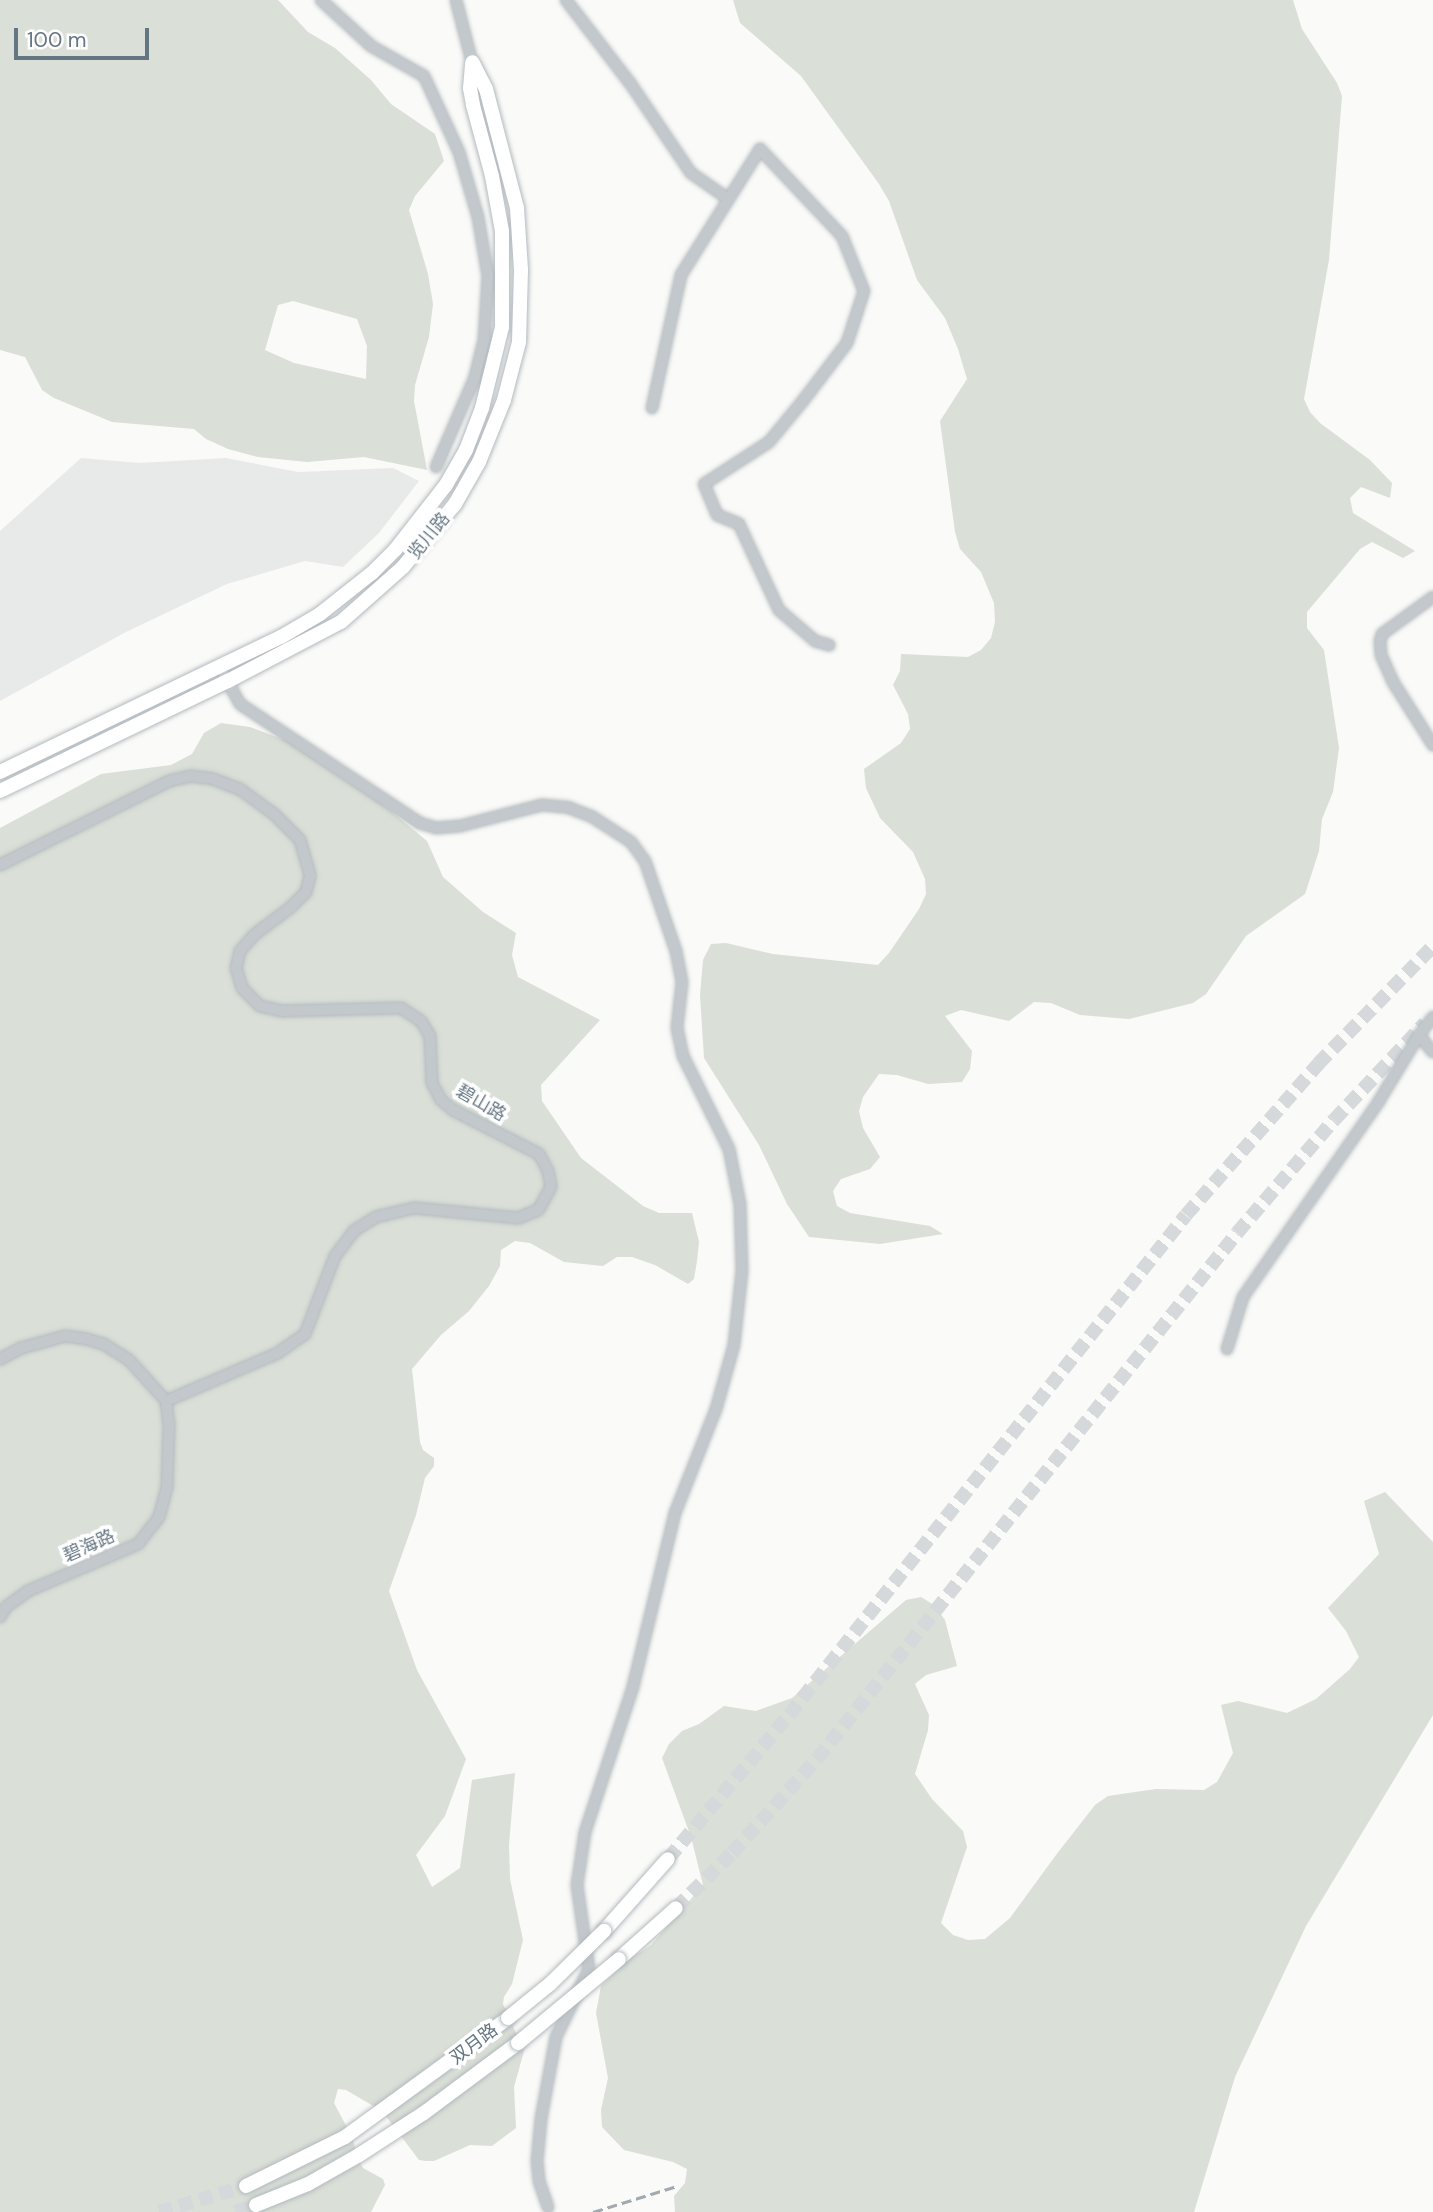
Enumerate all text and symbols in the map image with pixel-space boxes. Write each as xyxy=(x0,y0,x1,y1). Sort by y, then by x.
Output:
scale bar xyxy=(18,14,152,58)
text: 100 m xyxy=(27,26,87,54)
street label: 览川路 xyxy=(404,508,454,564)
street label: 碧山路 xyxy=(452,1080,510,1126)
street label: 碧海路 xyxy=(60,1525,118,1567)
street label: 双月路 xyxy=(446,2019,502,2069)

